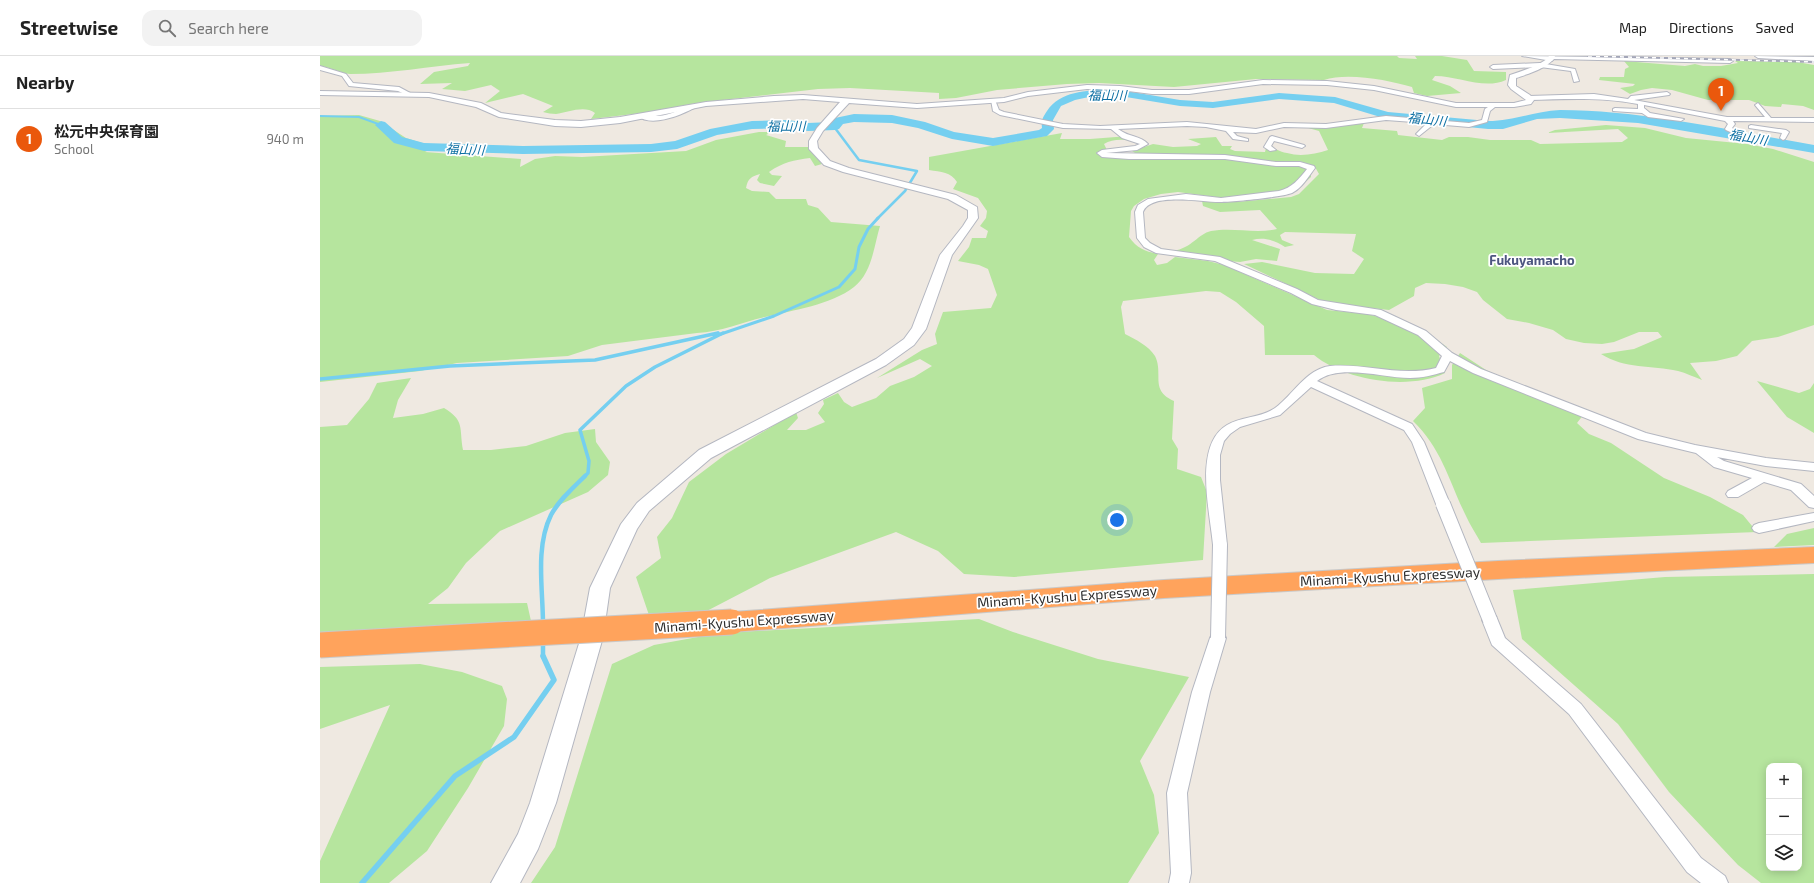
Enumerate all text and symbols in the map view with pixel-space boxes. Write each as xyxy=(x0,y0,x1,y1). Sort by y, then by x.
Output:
search box xyxy=(142,10,422,46)
text: Streetwise xyxy=(20,16,118,39)
icon: search xyxy=(156,17,178,39)
text: Search here xyxy=(188,19,269,37)
text: Map xyxy=(1619,19,1647,36)
text: Directions xyxy=(1669,19,1734,36)
text: Saved xyxy=(1756,19,1794,36)
text: Nearby xyxy=(16,72,74,92)
pin: 1 xyxy=(1708,78,1734,111)
water label: 福山川 xyxy=(1087,87,1129,103)
water label: 福山川 xyxy=(1407,109,1449,129)
water label: 福山川 xyxy=(766,118,807,134)
text: 松元中央保育園 xyxy=(54,122,159,140)
water label: 福山川 xyxy=(1727,126,1771,149)
text: 1 xyxy=(26,131,32,147)
text: 940 m xyxy=(266,131,304,147)
water label: 福山川 xyxy=(445,140,487,158)
text: School xyxy=(54,141,94,157)
district label: Fukuyamacho xyxy=(1489,252,1575,268)
your location xyxy=(1107,510,1127,530)
street label: Minami-Kyushu Expressway xyxy=(1300,563,1481,589)
street label: Minami-Kyushu Expressway xyxy=(976,581,1158,611)
street label: Minami-Kyushu Expressway xyxy=(653,606,835,636)
map controls xyxy=(1766,763,1802,871)
button: + xyxy=(1766,763,1802,799)
button: − xyxy=(1766,799,1802,835)
button: layers xyxy=(1766,835,1802,871)

